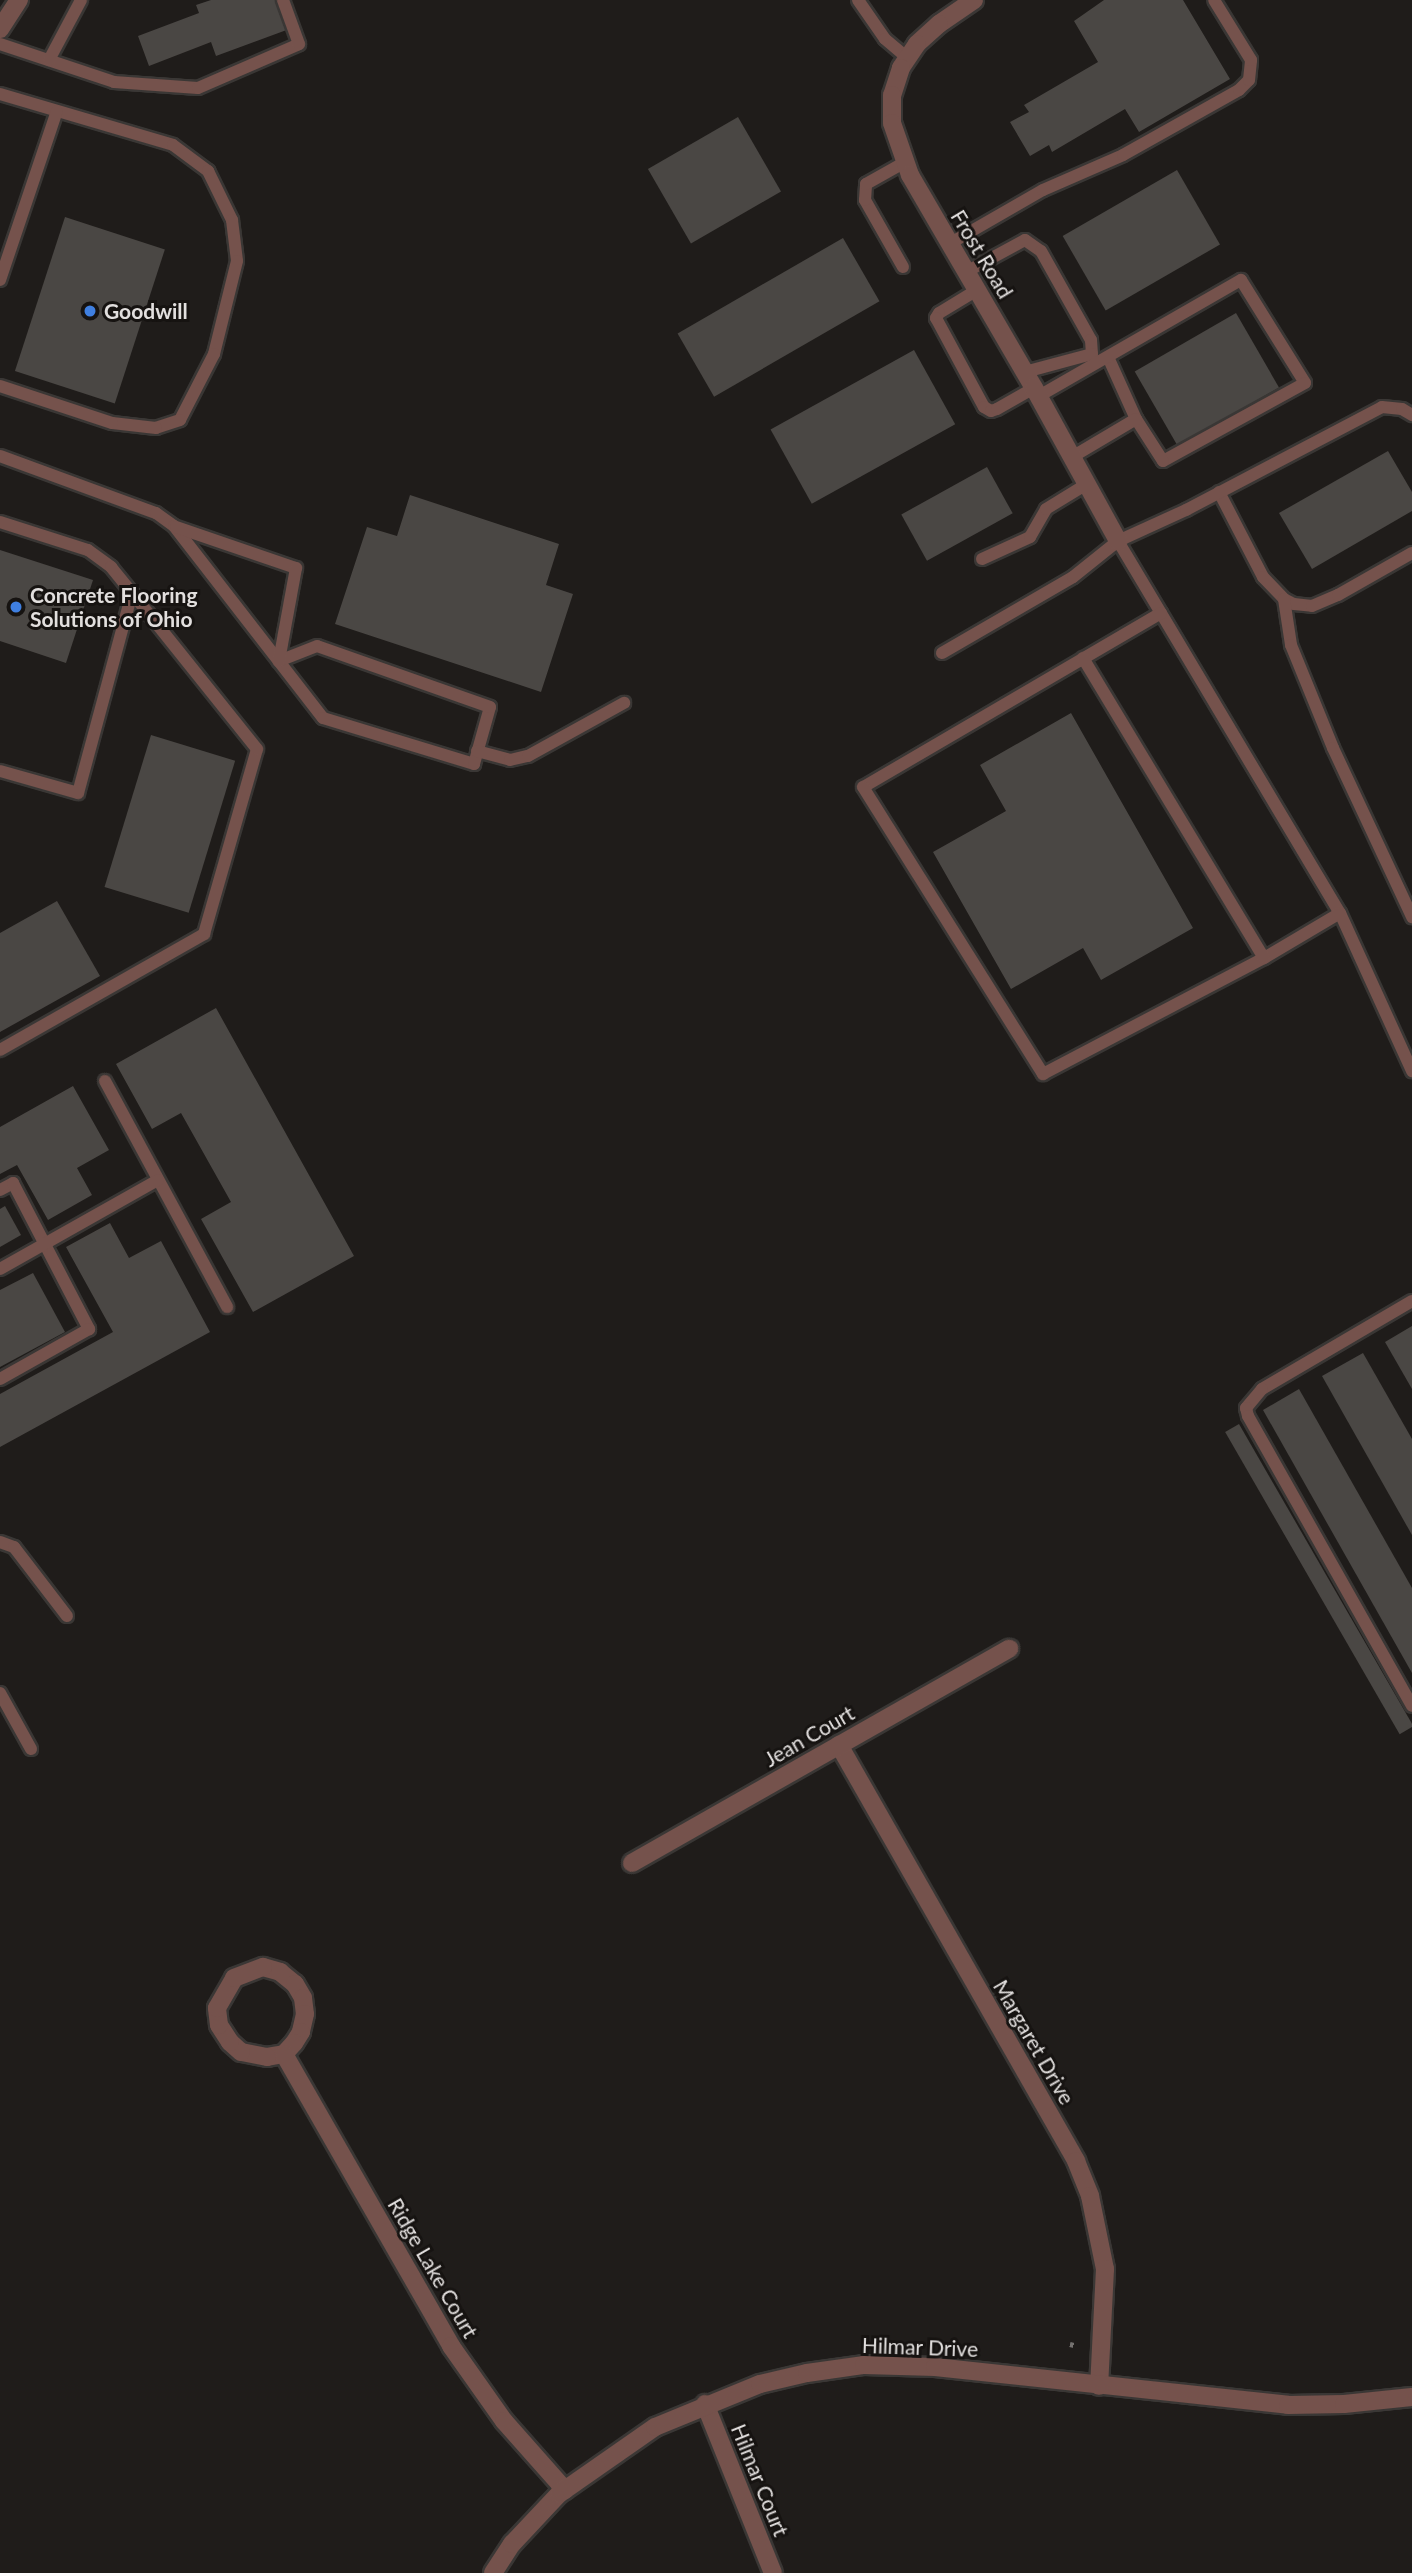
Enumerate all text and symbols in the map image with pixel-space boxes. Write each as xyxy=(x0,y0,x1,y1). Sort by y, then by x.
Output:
street label: Frost Road xyxy=(946,205,1018,303)
place label: Goodwill xyxy=(104,298,188,324)
marker: Goodwill xyxy=(82,303,98,319)
place label: Concrete Flooring Solutions of Ohio xyxy=(30,582,198,632)
marker: Concrete Flooring Solutions of Ohio xyxy=(8,599,24,615)
street label: Jean Court xyxy=(760,1700,858,1772)
street label: Margaret Drive xyxy=(988,1975,1080,2109)
street label: Ridge Lake Court xyxy=(383,2194,483,2342)
street label: Hilmar Drive xyxy=(861,2332,979,2362)
street label: Hilmar Court xyxy=(726,2420,794,2540)

